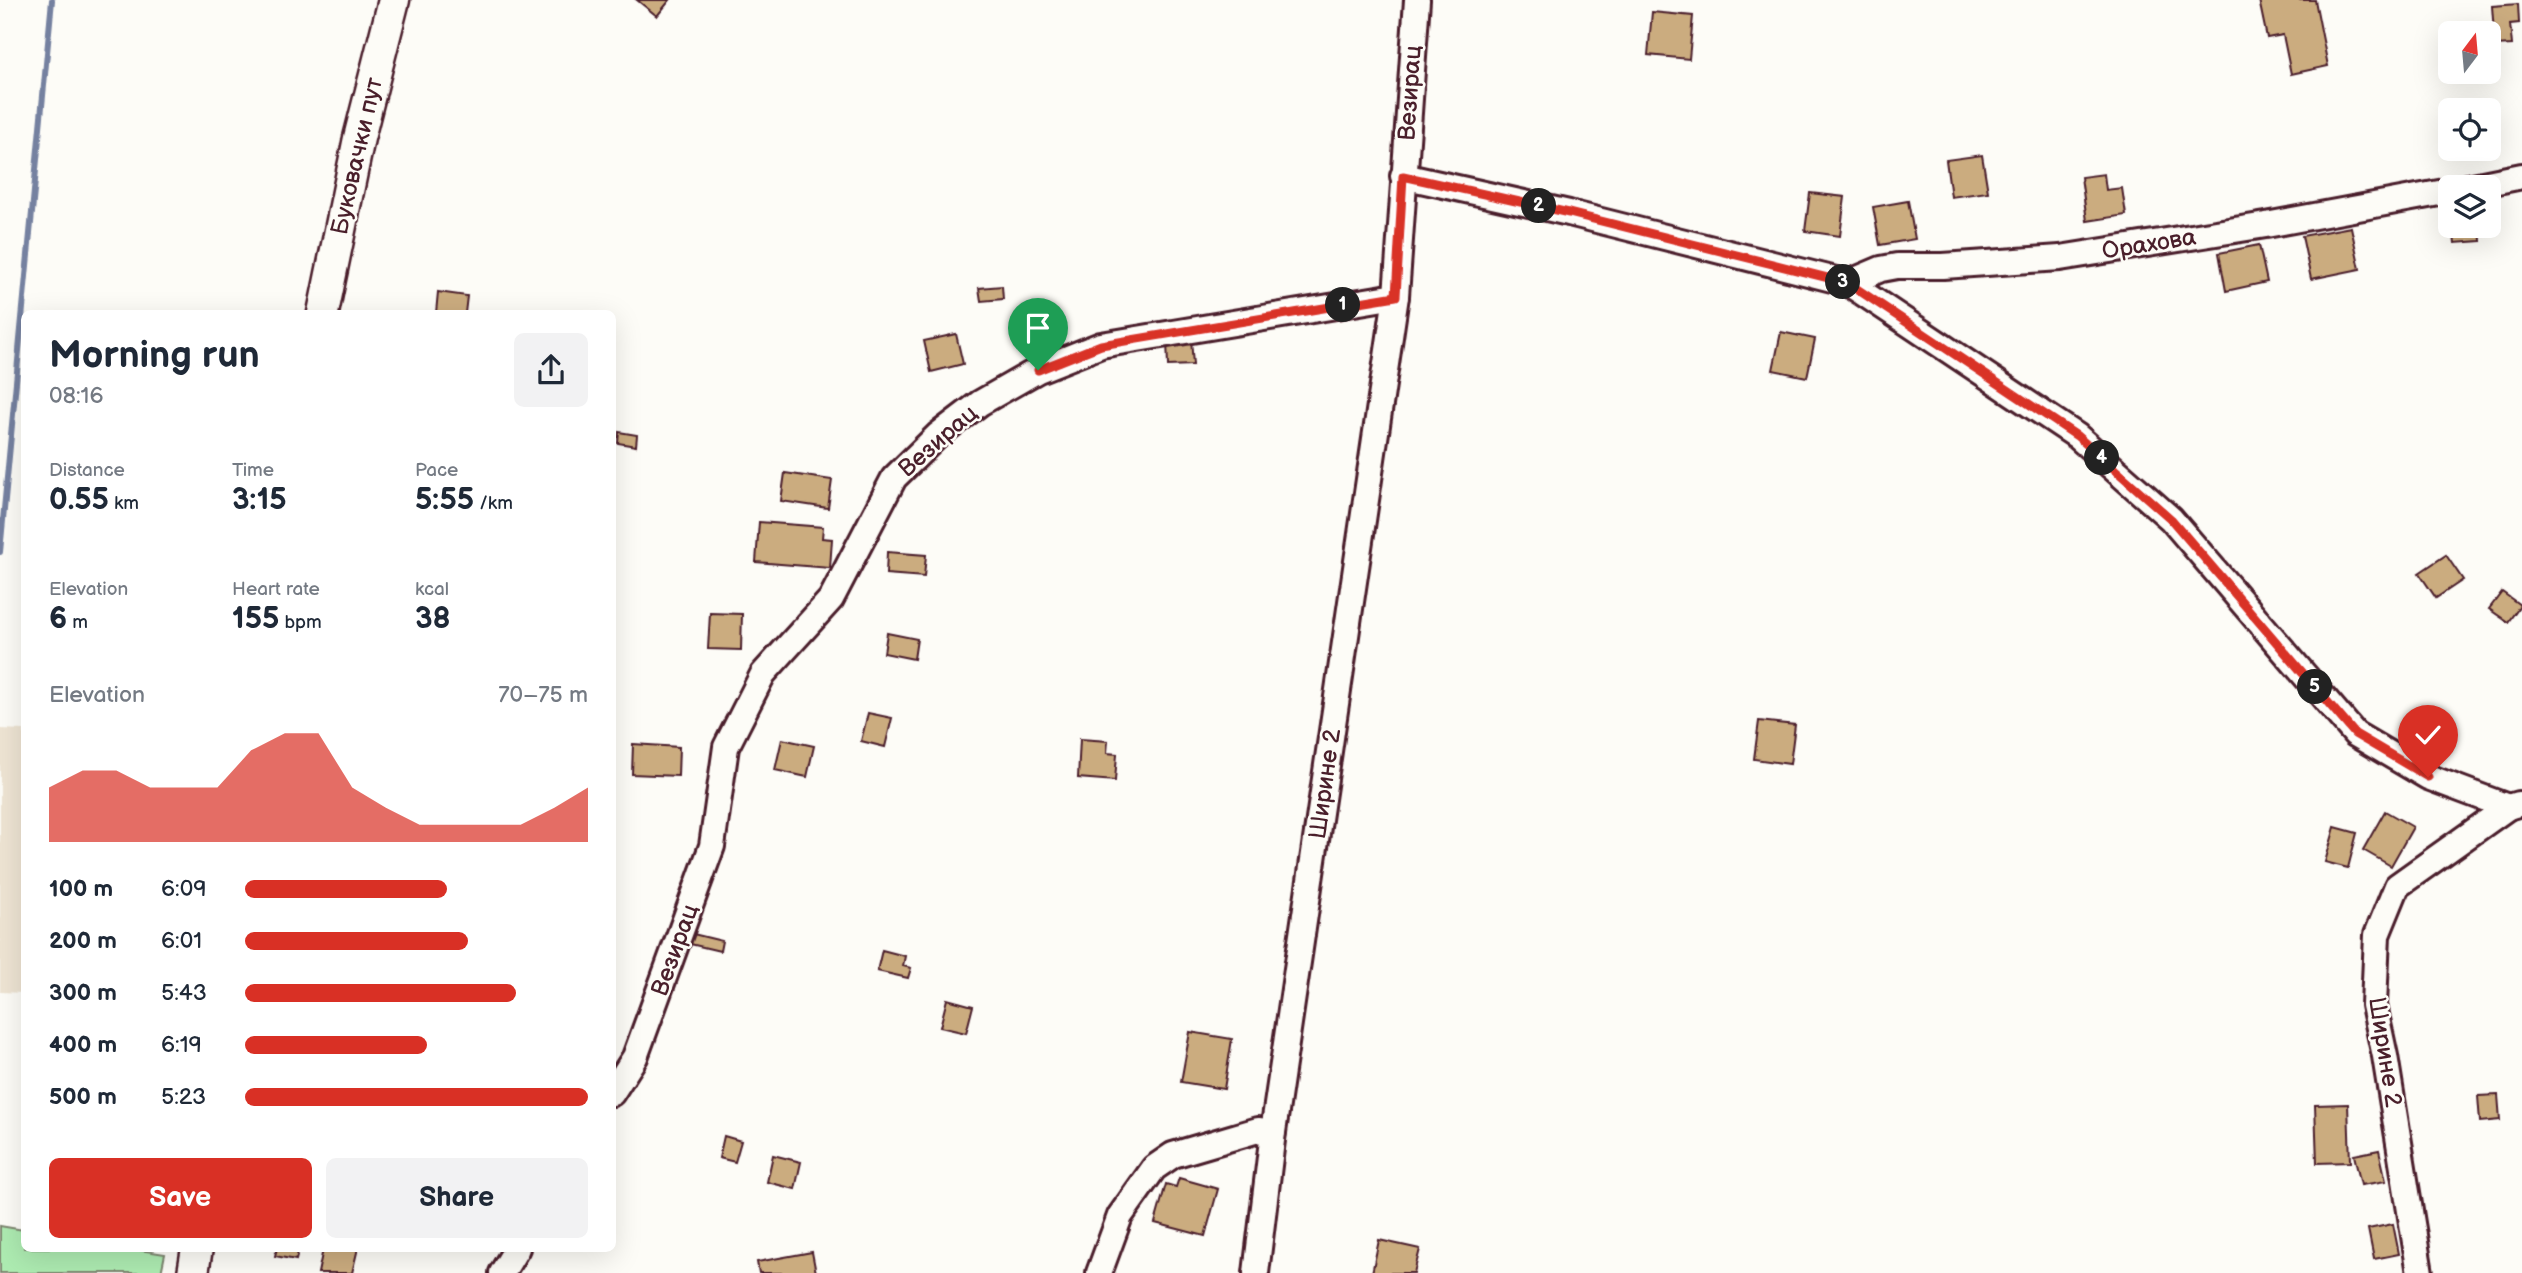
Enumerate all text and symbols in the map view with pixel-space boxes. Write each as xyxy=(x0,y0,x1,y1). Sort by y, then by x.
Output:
north arrow xyxy=(2438,21,2501,84)
map controls xyxy=(2438,21,2501,238)
street label: Везирац xyxy=(1392,44,1428,142)
street label: Буковачки пут xyxy=(325,75,389,237)
button: locate xyxy=(2438,98,2501,161)
button: layers xyxy=(2438,175,2501,238)
pin: 2 xyxy=(1522,188,1556,224)
text: 2 xyxy=(1533,194,1544,217)
street label: Орахова xyxy=(2100,222,2198,266)
pin: 3 xyxy=(1826,264,1860,300)
text: 3 xyxy=(1837,270,1848,293)
pin: 1 xyxy=(1326,288,1360,322)
text: 1 xyxy=(1339,293,1347,316)
pin xyxy=(1008,298,1068,370)
icon: arrive xyxy=(1019,309,1057,347)
text: Morning run xyxy=(49,333,260,378)
button: share xyxy=(514,333,588,407)
text: 08:16 xyxy=(49,382,104,410)
street label: Везирац xyxy=(892,399,984,483)
pin: 4 xyxy=(2084,440,2120,476)
text: 4 xyxy=(2096,446,2107,469)
text: Distance xyxy=(49,459,125,482)
text: Time xyxy=(232,459,274,482)
text: Pace xyxy=(415,459,458,482)
text: 0.55 xyxy=(49,482,109,518)
text: 3:15 xyxy=(232,482,287,518)
text: 5:55 xyxy=(415,482,474,518)
text: km xyxy=(109,492,139,515)
text: /km xyxy=(474,492,513,515)
text: Elevation xyxy=(49,578,128,601)
text: Heart rate xyxy=(232,578,320,601)
text: kcal xyxy=(415,578,449,601)
text: 6 xyxy=(49,601,67,637)
text: 155 xyxy=(232,601,279,637)
text: 38 xyxy=(415,601,451,637)
text: m xyxy=(67,611,88,634)
text: bpm xyxy=(279,611,322,634)
pin: 5 xyxy=(2298,670,2332,704)
text: 5 xyxy=(2309,675,2320,698)
text: Elevation xyxy=(49,681,145,709)
text: 70–75 m xyxy=(498,681,588,709)
pin xyxy=(2398,705,2458,777)
icon: check xyxy=(2409,716,2447,754)
street label: Ширине 2 xyxy=(1303,727,1347,841)
text: 100 m xyxy=(49,875,113,903)
text: 6:09 xyxy=(161,875,207,903)
street label: Везирац xyxy=(645,900,705,1000)
text: 200 m xyxy=(49,927,117,955)
text: 6:01 xyxy=(161,927,202,955)
text: 300 m xyxy=(49,979,117,1007)
text: 5:43 xyxy=(161,979,207,1007)
street label: Ширине 2 xyxy=(2362,995,2408,1109)
text: 400 m xyxy=(49,1031,117,1059)
text: 6:19 xyxy=(161,1031,202,1059)
text: 500 m xyxy=(49,1083,117,1111)
text: 5:23 xyxy=(161,1083,206,1111)
button: Save xyxy=(49,1158,312,1238)
button: Share xyxy=(326,1158,588,1238)

